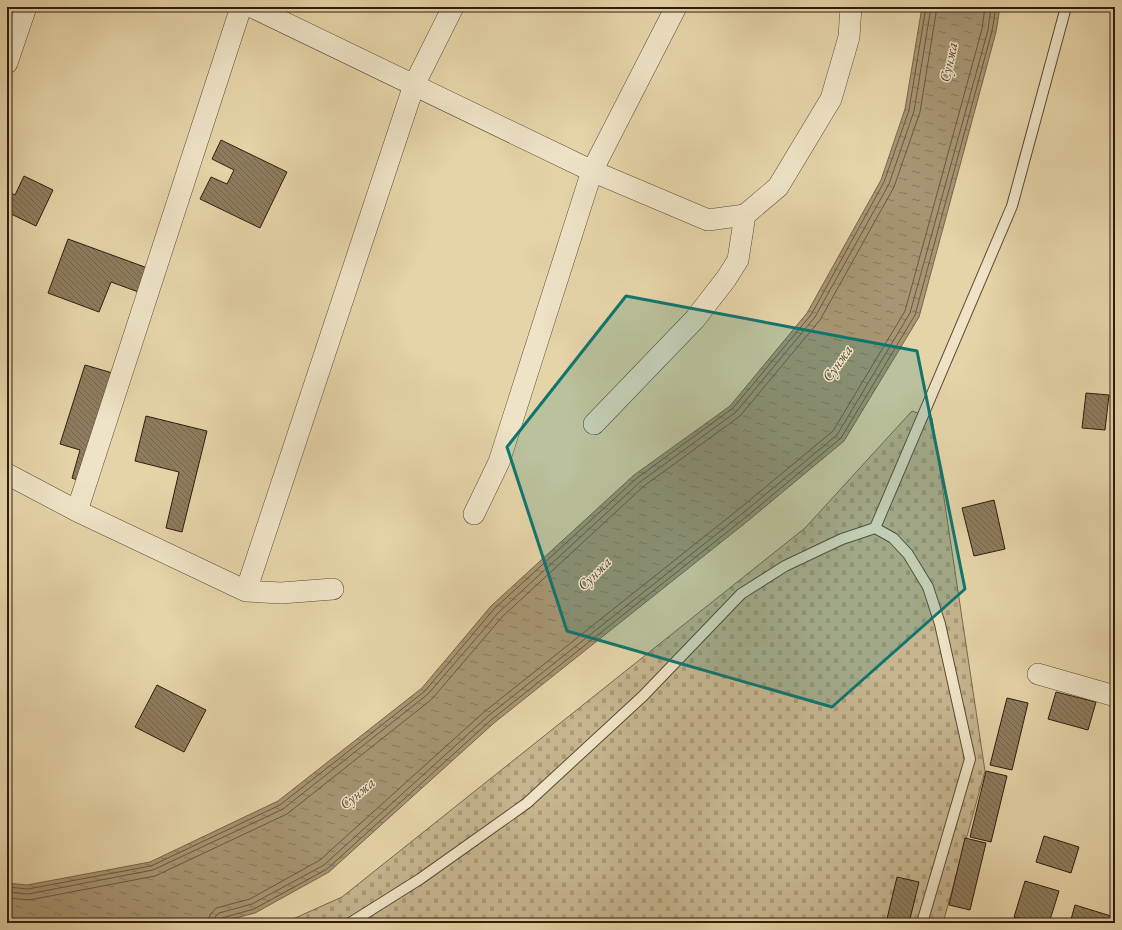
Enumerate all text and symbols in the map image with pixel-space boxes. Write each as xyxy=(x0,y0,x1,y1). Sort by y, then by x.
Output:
water label: Сунжа xyxy=(934,40,962,84)
water label: Сунжа xyxy=(818,341,856,385)
water label: Сунжа xyxy=(573,552,615,594)
water label: Сунжа xyxy=(335,773,379,813)

